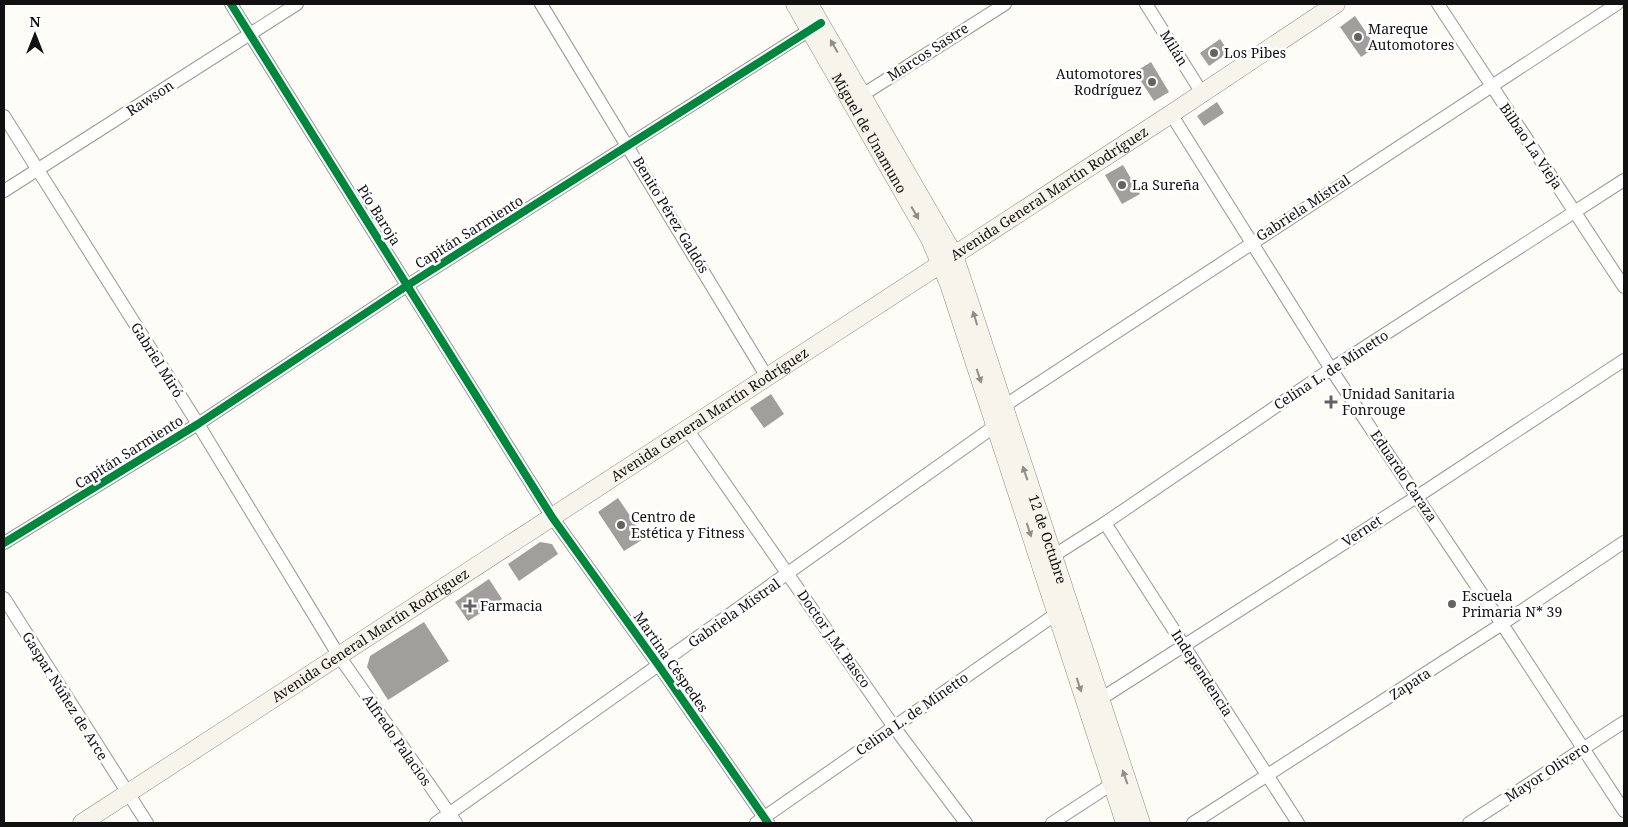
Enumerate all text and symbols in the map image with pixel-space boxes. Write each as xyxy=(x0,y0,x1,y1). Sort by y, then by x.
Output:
north arrow xyxy=(10,10,60,60)
text: N xyxy=(29,12,41,31)
street label: Marcos Sastre xyxy=(883,18,972,85)
place label: Mareque Automotores xyxy=(1368,19,1454,54)
street label: Milán xyxy=(1156,26,1193,69)
marker: Mareque Automotores xyxy=(1352,31,1364,43)
one-way arrow xyxy=(829,39,838,52)
place label: Los Pibes xyxy=(1224,43,1286,62)
marker: Los Pibes xyxy=(1208,47,1220,59)
place label: Automotores Rodríguez xyxy=(1056,64,1142,99)
street label: Miguel de Unamuno xyxy=(828,69,912,196)
street label: Rawson xyxy=(123,75,177,120)
marker: Automotores Rodríguez xyxy=(1146,76,1158,88)
street label: Bilbao La Vieja xyxy=(1496,99,1567,193)
street label: Avenida General Martín Rodríguez xyxy=(946,122,1151,264)
street label: Benito Pérez Galdós xyxy=(629,153,714,277)
street label: Gabriela Mistral xyxy=(1252,170,1354,245)
place label: La Sureña xyxy=(1132,175,1200,194)
marker: La Sureña xyxy=(1116,179,1128,191)
street label: Pío Baroja xyxy=(353,181,406,249)
street label: Capitán Sarmiento xyxy=(411,191,527,273)
one-way arrow xyxy=(911,205,919,220)
one-way arrow xyxy=(971,311,978,326)
street label: Gabriel Miró xyxy=(127,319,188,401)
street label: Celina L. de Minetto xyxy=(1270,325,1392,414)
street label: Avenida General Martín Rodríguez xyxy=(607,343,812,485)
one-way arrow xyxy=(976,368,983,383)
place label: Unidad Sanitaria Fonrouge xyxy=(1342,384,1455,419)
marker: Unidad Sanitaria Fonrouge xyxy=(1324,395,1338,409)
street label: Capitán Sarmiento xyxy=(71,411,187,493)
street label: Eduardo Caraza xyxy=(1367,426,1442,525)
one-way arrow xyxy=(1020,466,1028,481)
street label: 12 de Octubre xyxy=(1024,492,1072,586)
place label: Centro de Estética y Fitness xyxy=(631,507,745,542)
street label: Vernet xyxy=(1338,511,1385,551)
marker: Centro de Estética y Fitness xyxy=(615,519,627,531)
one-way arrow xyxy=(1026,523,1033,538)
street label: Avenida General Martín Rodríguez xyxy=(267,564,473,706)
street label: Gabriela Mistral xyxy=(684,573,784,651)
street label: Doctor J.M. Basco xyxy=(794,586,875,691)
place label: Escuela Primaria N* 39 xyxy=(1462,586,1562,621)
place label: Farmacia xyxy=(480,596,543,615)
marker: Escuela Primaria N* 39 xyxy=(1446,598,1458,610)
marker: Farmacia xyxy=(464,600,476,612)
street label: Martina Céspedes xyxy=(630,608,713,716)
street label: Independencia xyxy=(1167,626,1238,720)
street label: Gaspar Núñez de Arce xyxy=(18,628,113,764)
street label: Zapata xyxy=(1385,663,1434,704)
street label: Celina L. de Minetto xyxy=(852,668,972,760)
one-way arrow xyxy=(1075,678,1083,693)
street label: Alfredo Palacios xyxy=(359,690,436,789)
street label: Mayor Olivero xyxy=(1501,737,1592,806)
one-way arrow xyxy=(1121,769,1129,784)

